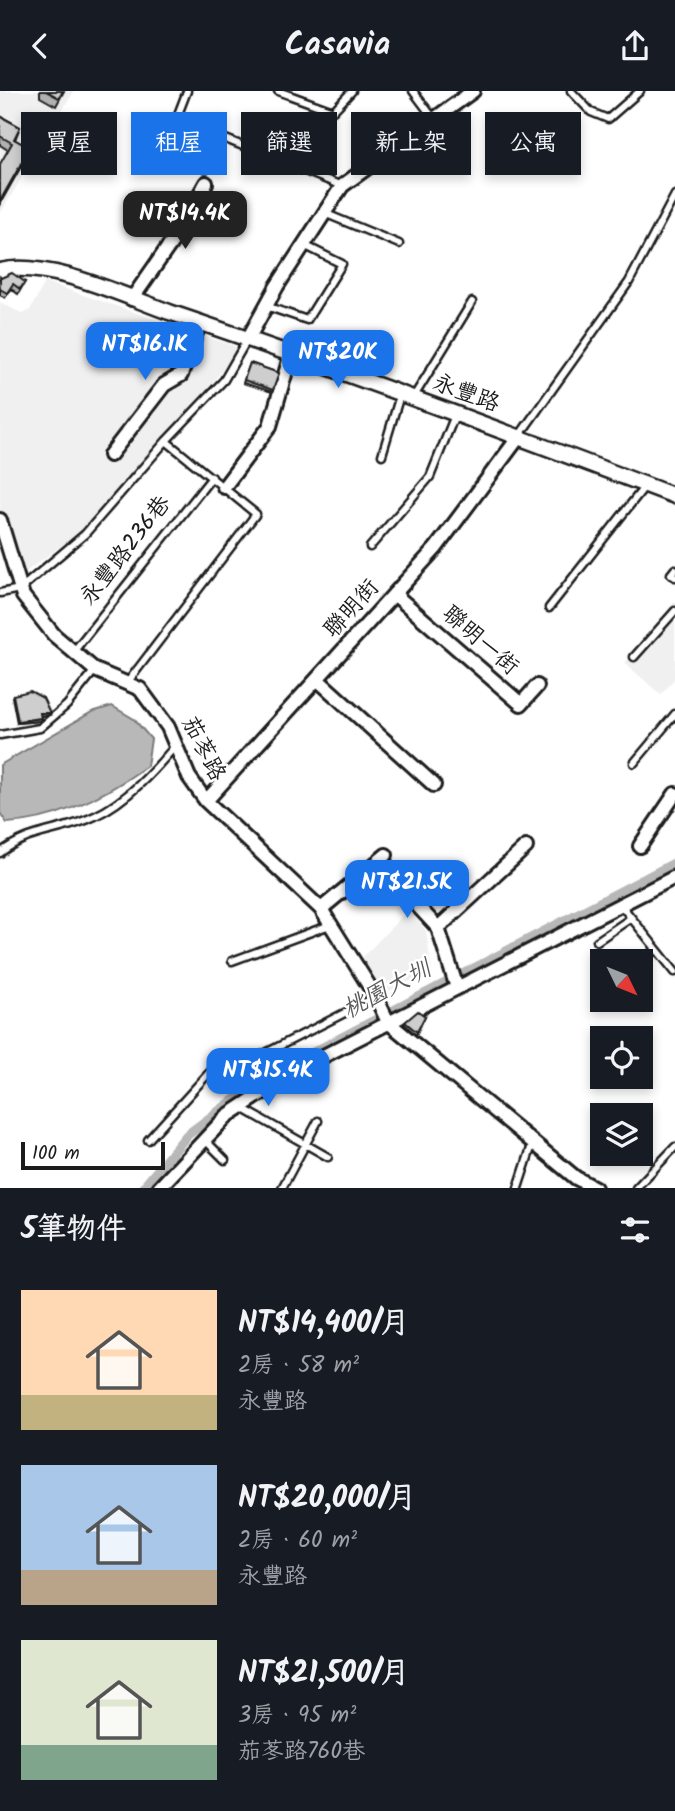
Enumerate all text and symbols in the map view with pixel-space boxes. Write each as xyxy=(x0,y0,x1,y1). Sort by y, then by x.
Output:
text: Casavia xyxy=(285,20,390,71)
icon: back xyxy=(21,27,59,65)
icon: share xyxy=(616,27,654,65)
chip: 買屋 xyxy=(21,112,117,175)
chip: 租屋 xyxy=(131,112,227,175)
chip: 篩選 xyxy=(241,112,337,175)
chip: 新上架 xyxy=(351,112,471,175)
chip: 公寓 xyxy=(485,112,581,175)
pin: NT$14.4K xyxy=(113,191,257,251)
text: NT$14.4K xyxy=(139,196,231,232)
pin: NT$16.1K xyxy=(73,323,217,382)
text: NT$16.1K xyxy=(102,327,188,363)
pin: NT$20K xyxy=(281,331,395,390)
text: NT$20K xyxy=(298,335,378,371)
street label: 永豐路 xyxy=(427,365,505,423)
street label: 永豐路236巷 xyxy=(71,487,181,614)
street label: 聯明街 xyxy=(316,571,388,647)
street label: 聯明一街 xyxy=(433,597,527,685)
street label: 茄苳路 xyxy=(171,710,235,788)
pin: NT$21.5K xyxy=(335,861,479,920)
text: NT$21.5K xyxy=(361,865,453,901)
water label: 桃園大圳 xyxy=(335,949,441,1030)
north arrow xyxy=(590,949,653,1011)
map controls xyxy=(590,949,653,1166)
button: locate xyxy=(590,1026,653,1089)
pin: NT$15.4K xyxy=(196,1049,340,1108)
text: NT$15.4K xyxy=(222,1053,314,1089)
button: layers xyxy=(590,1103,653,1166)
scale bar xyxy=(21,1139,164,1171)
text: 100 m xyxy=(32,1139,80,1169)
text: 5筆物件 xyxy=(21,1206,126,1254)
icon: filters xyxy=(616,1211,654,1249)
text: NT$14,400/月 xyxy=(238,1300,410,1348)
icon: home xyxy=(77,1318,161,1402)
text: 2房 · 58 m² xyxy=(238,1348,359,1384)
text: 永豐路 xyxy=(238,1384,307,1420)
text: NT$20,000/月 xyxy=(238,1475,416,1523)
icon: home xyxy=(77,1493,161,1577)
text: 2房 · 60 m² xyxy=(238,1523,357,1559)
text: 永豐路 xyxy=(238,1559,307,1595)
text: NT$21,500/月 xyxy=(238,1650,410,1698)
icon: home xyxy=(77,1668,161,1752)
text: 3房 · 95 m² xyxy=(238,1698,356,1734)
text: 茄苳路760巷 xyxy=(238,1734,365,1770)

